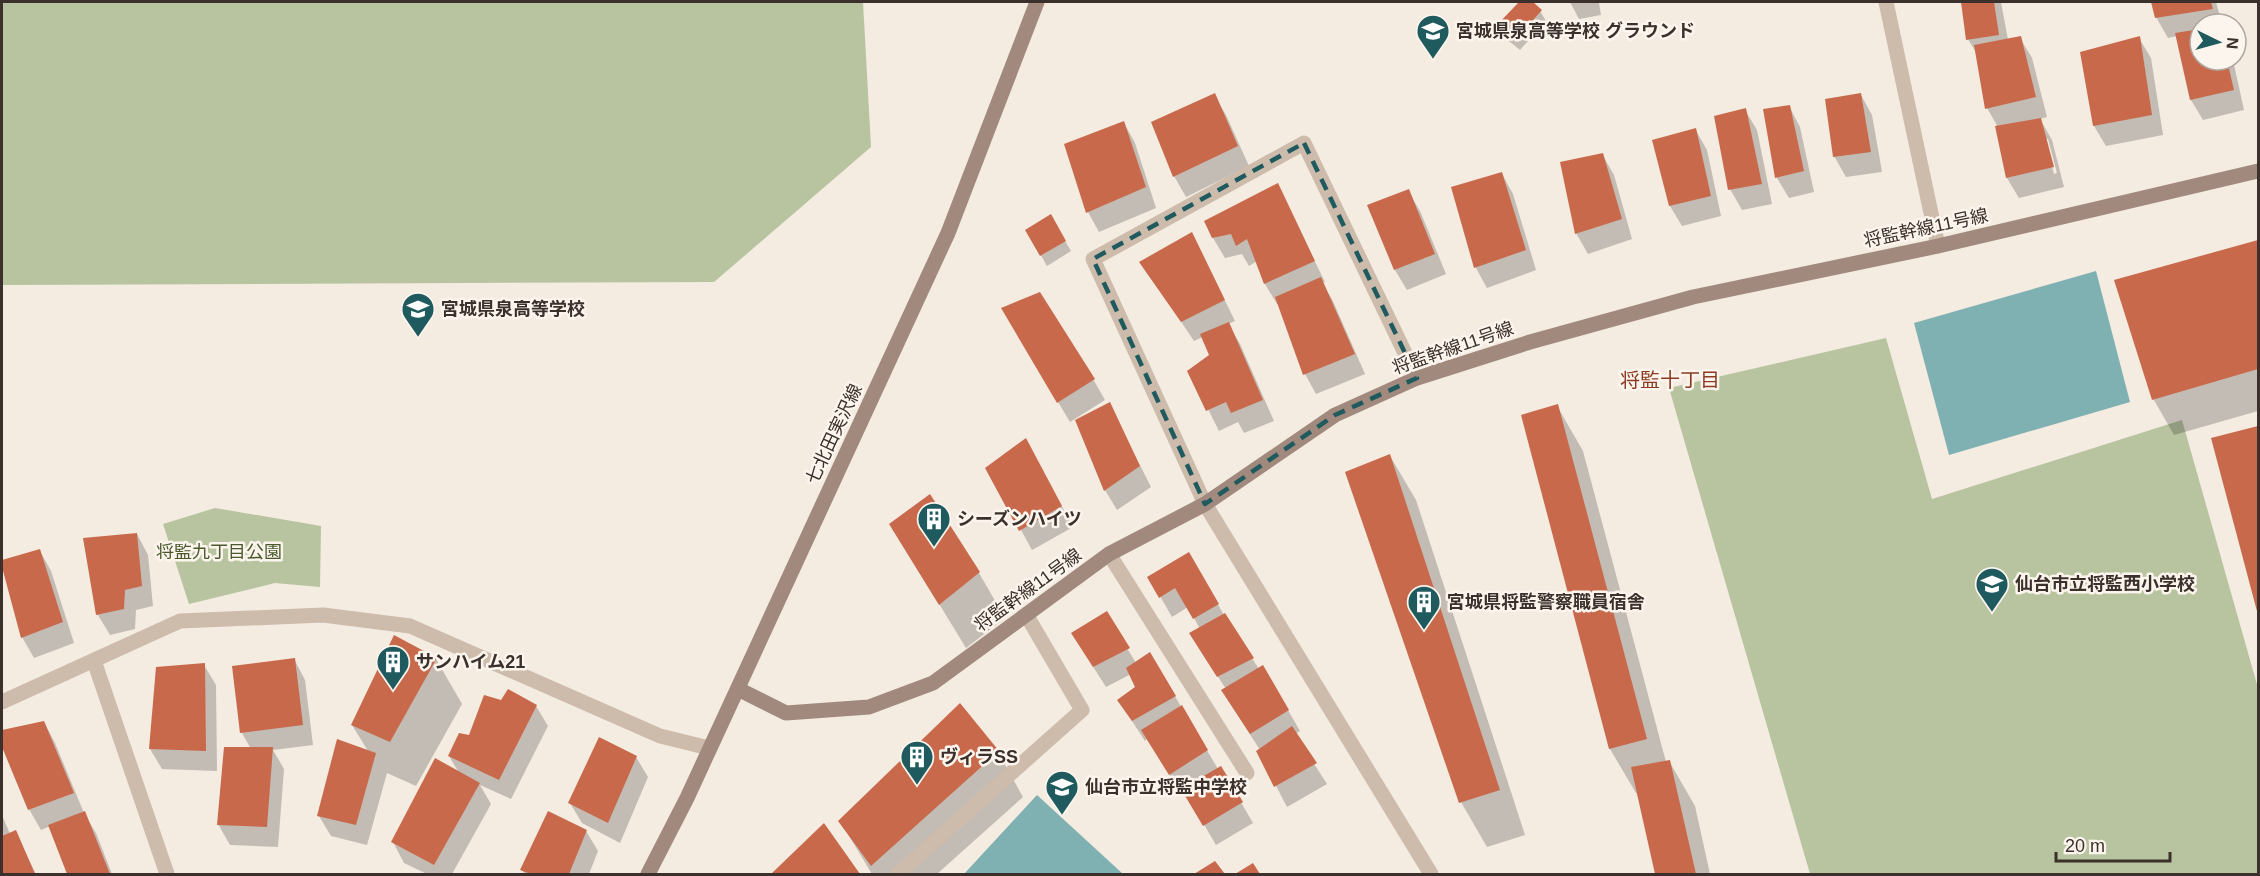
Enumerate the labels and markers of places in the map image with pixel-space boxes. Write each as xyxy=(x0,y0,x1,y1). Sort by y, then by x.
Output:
school or university icon: 宮城県泉高等学校 グラウンド xyxy=(1415,13,1451,60)
place label: 宮城県泉高等学校 グラウンド xyxy=(1456,21,1695,41)
school or university icon: 宮城県泉高等学校 xyxy=(400,291,436,338)
place label: 宮城県泉高等学校 xyxy=(441,299,585,319)
building icon: シーズンハイツ xyxy=(916,501,952,548)
place label: シーズンハイツ xyxy=(957,509,1082,529)
school or university icon: 仙台市立将監西小学校 xyxy=(1974,566,2010,613)
place label: 仙台市立将監西小学校 xyxy=(2015,574,2195,594)
building icon: 宮城県将監警察職員宿舎 xyxy=(1406,584,1442,631)
place label: 宮城県将監警察職員宿舎 xyxy=(1447,592,1645,612)
building icon: サンハイム21 xyxy=(375,644,411,691)
place label: サンハイム21 xyxy=(416,652,525,672)
building icon: ヴィラSS xyxy=(899,739,935,786)
place label: ヴィラSS xyxy=(940,746,1018,767)
school or university icon: 仙台市立将監中学校 xyxy=(1044,769,1080,816)
place label: 仙台市立将監中学校 xyxy=(1085,777,1247,797)

